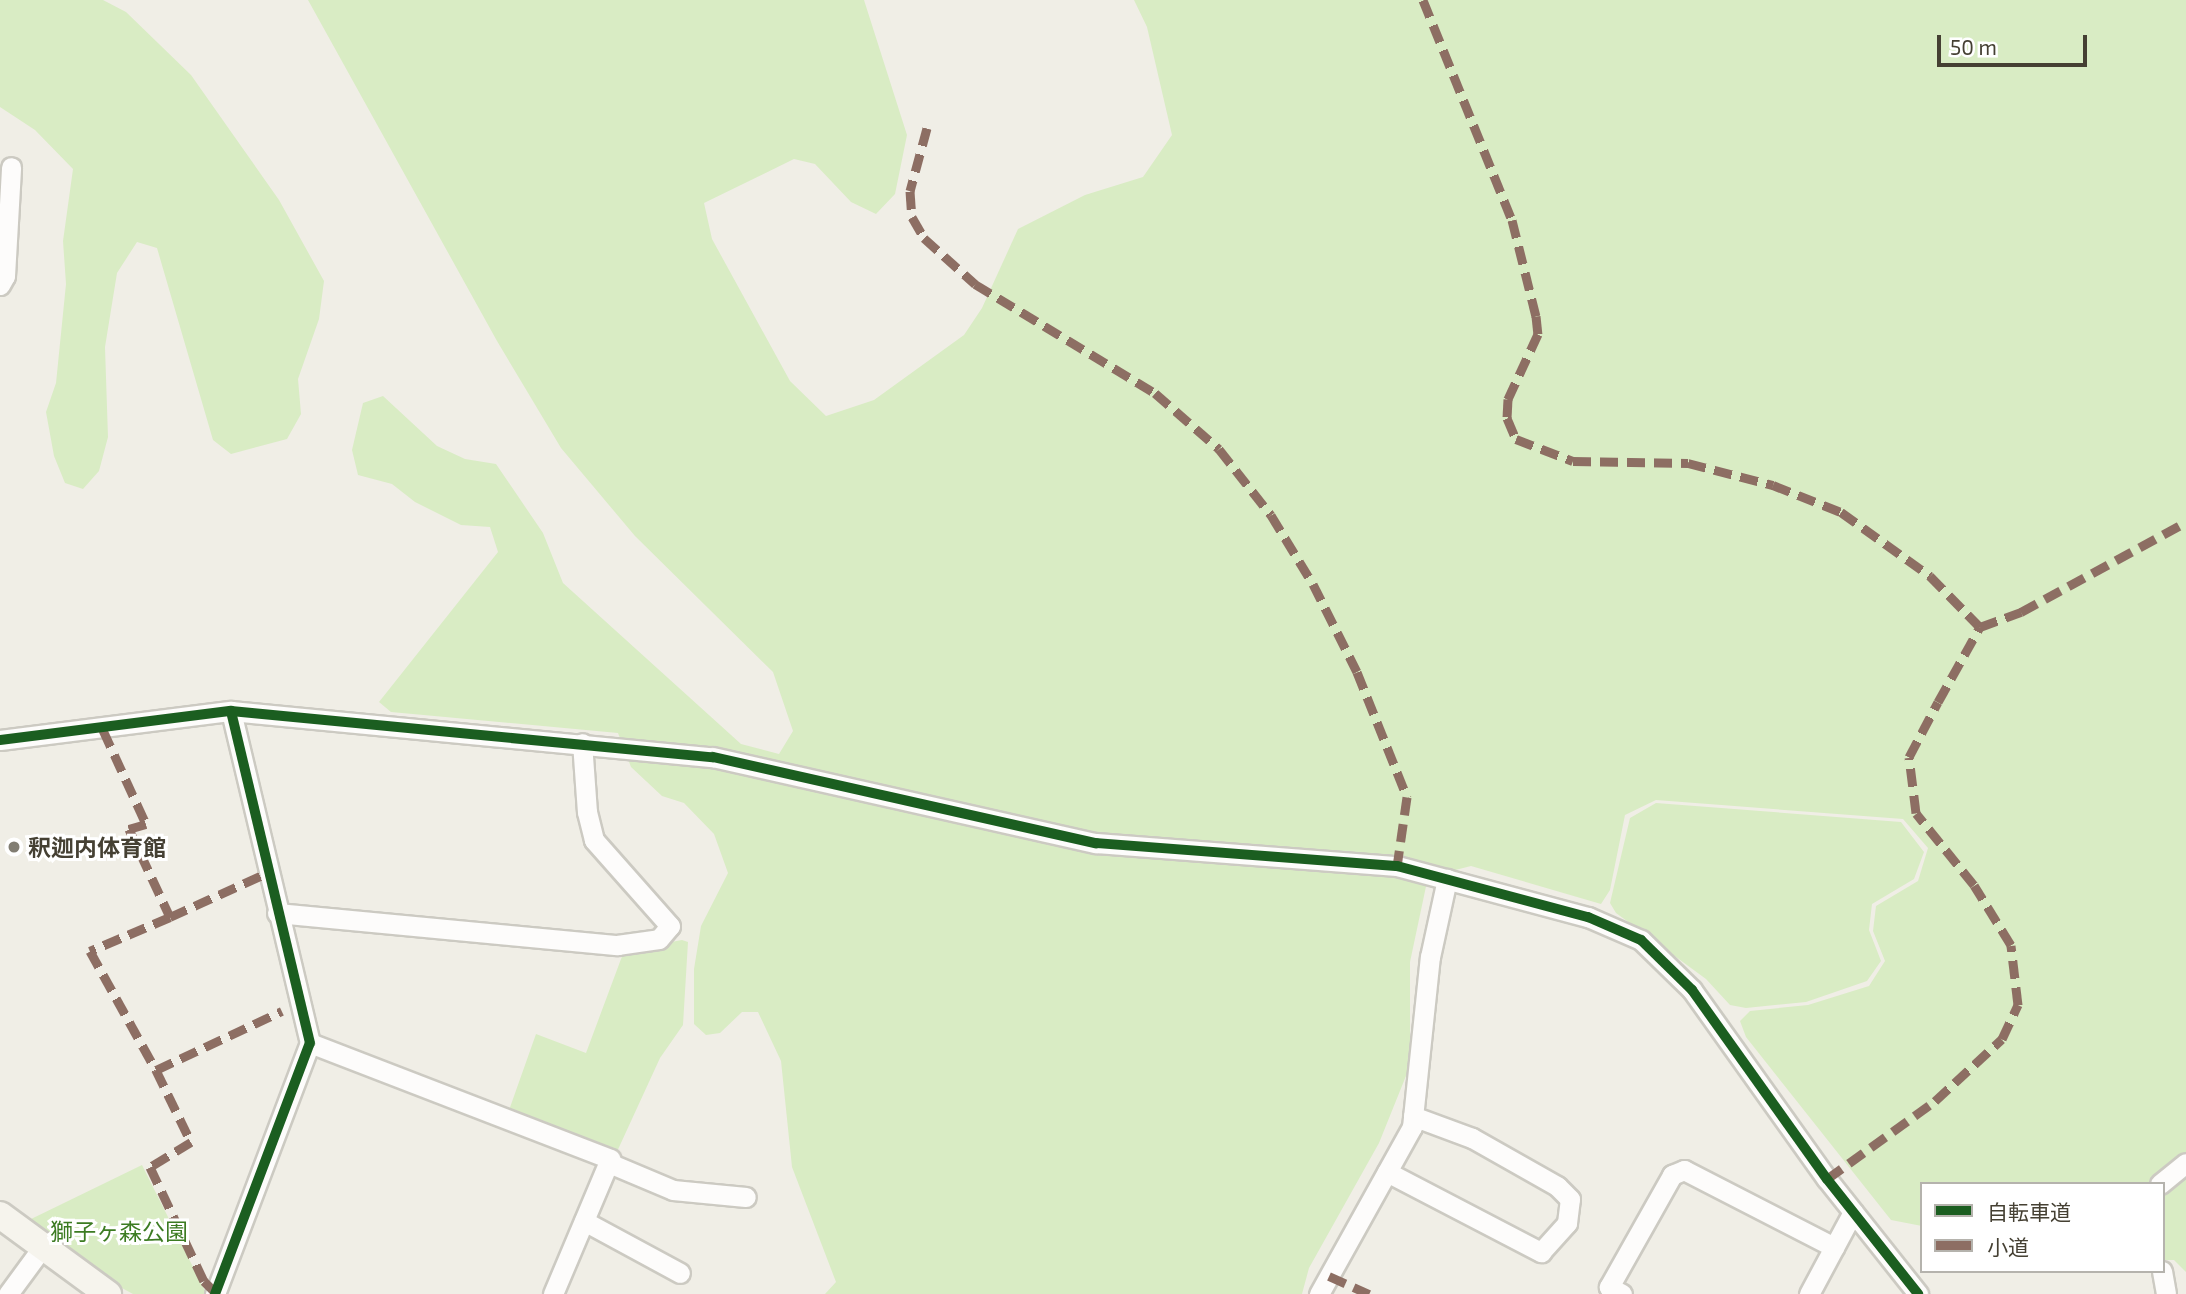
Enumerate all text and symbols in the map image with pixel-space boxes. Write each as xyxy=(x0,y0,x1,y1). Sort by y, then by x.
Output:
scale bar xyxy=(1941,21,2092,65)
text: 50 m xyxy=(1950,34,1997,59)
place label: 釈迦内体育館 xyxy=(28,833,166,861)
marker: 釈迦内体育館 xyxy=(6,839,22,855)
legend xyxy=(1920,1182,2165,1273)
text: 自転車道 xyxy=(1987,1199,2071,1224)
park label: 獅子ヶ森公園 xyxy=(50,1217,188,1245)
text: 小道 xyxy=(1987,1234,2029,1259)

